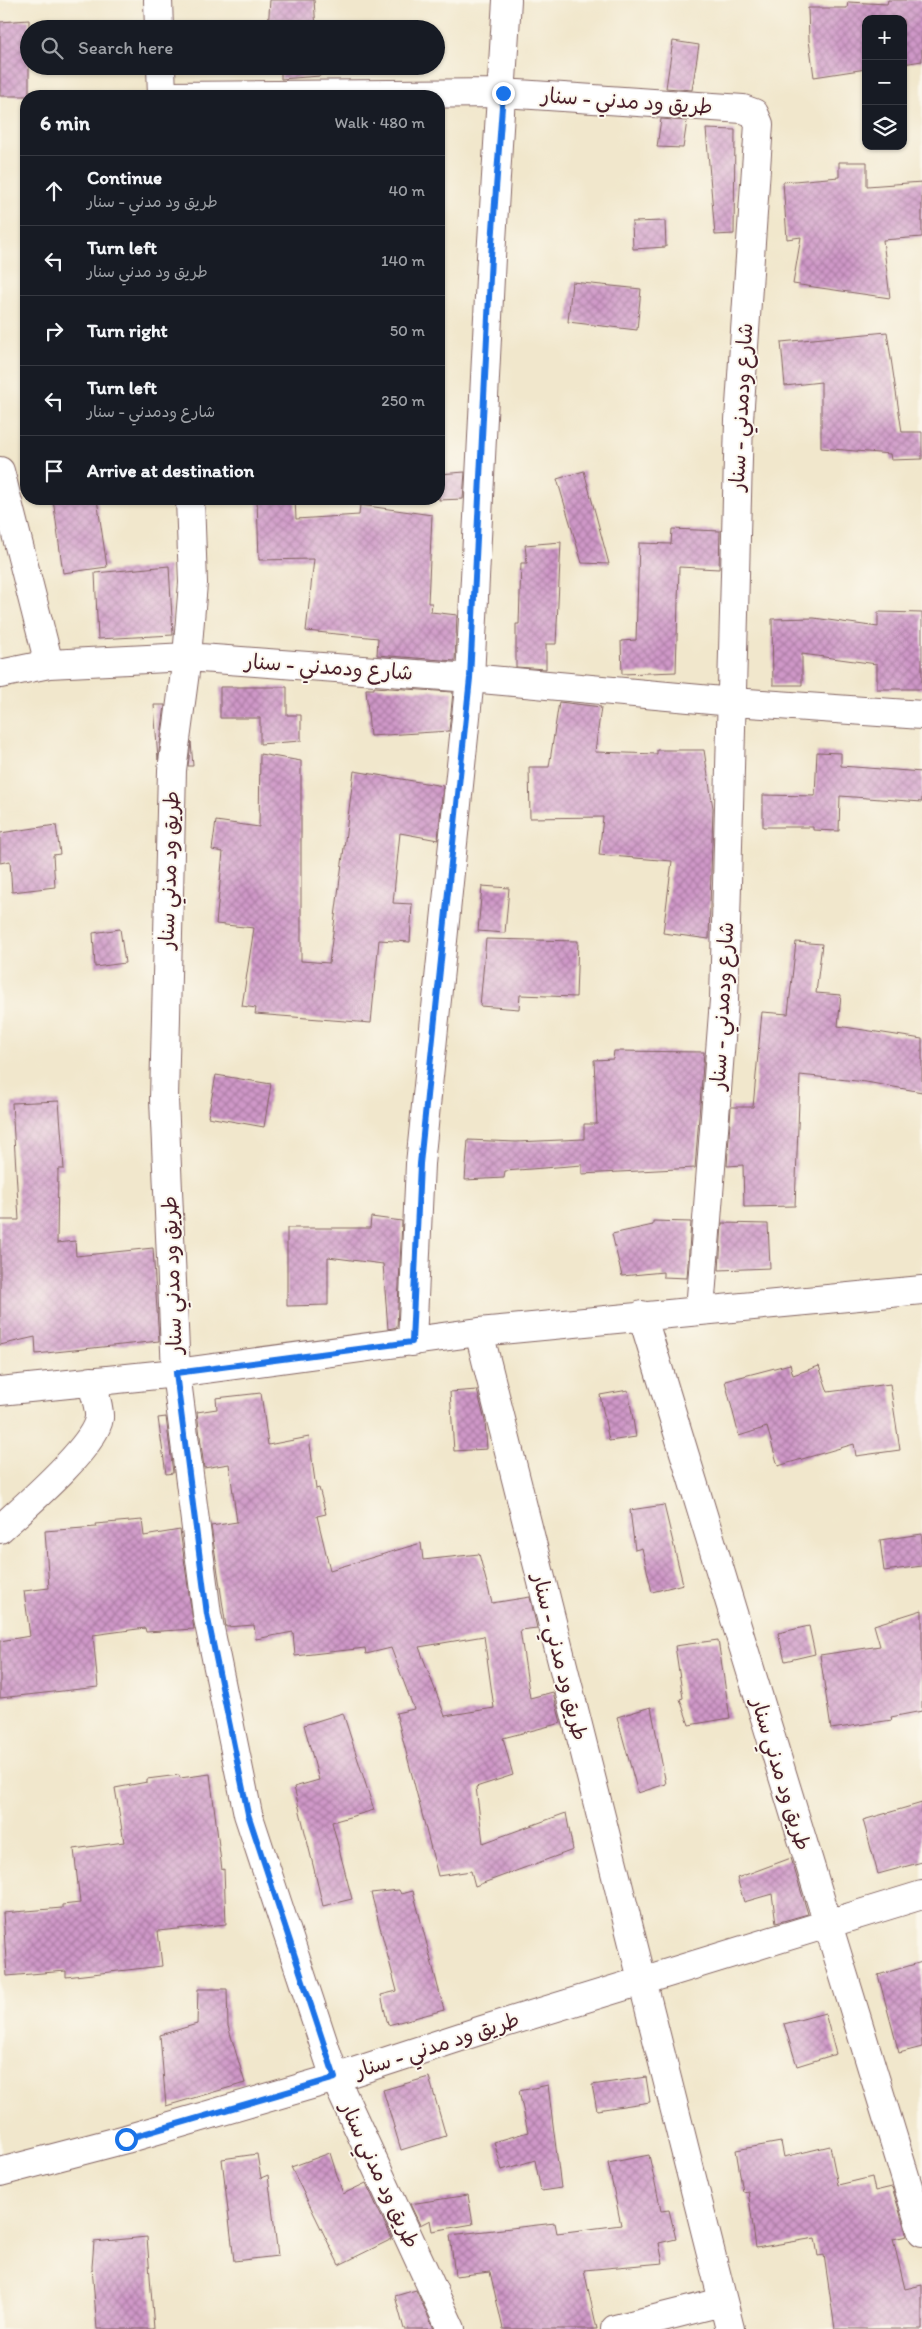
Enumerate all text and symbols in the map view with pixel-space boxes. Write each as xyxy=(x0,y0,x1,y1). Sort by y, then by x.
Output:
map controls xyxy=(862,15,907,150)
button: + xyxy=(862,15,907,60)
search box xyxy=(20,20,445,75)
icon: search xyxy=(38,34,66,62)
text: Search here xyxy=(78,36,173,59)
button: − xyxy=(862,60,907,105)
route end xyxy=(492,82,515,105)
street label: طريق ود مدني - سنار xyxy=(538,82,713,126)
button: layers xyxy=(862,105,907,150)
text: 6 min xyxy=(40,110,90,135)
text: Walk · 480 m xyxy=(335,113,425,132)
text: Continue xyxy=(87,166,162,189)
icon: ahead xyxy=(40,177,68,205)
text: 40 m xyxy=(388,181,425,200)
text: طريق ود مدني - سنار xyxy=(87,192,218,211)
text: Turn left xyxy=(87,236,157,259)
icon: left xyxy=(40,247,68,275)
text: 140 m xyxy=(381,251,425,270)
text: طريق ود مدني سنار xyxy=(87,262,208,281)
icon: right xyxy=(40,317,68,345)
text: Turn right xyxy=(87,319,168,342)
text: 50 m xyxy=(390,321,425,340)
street label: شارع ودمدني - سنار xyxy=(724,322,764,494)
text: Turn left xyxy=(87,376,157,399)
icon: left xyxy=(40,387,68,415)
text: 250 m xyxy=(381,391,425,410)
text: شارع ودمدني - سنار xyxy=(87,402,215,421)
icon: arrive xyxy=(40,457,68,485)
text: Arrive at destination xyxy=(87,459,254,482)
street label: شارع ودمدني - سنار xyxy=(242,648,414,692)
street label: طريق ود مدني سنار xyxy=(153,790,191,952)
street label: شارع ودمدني - سنار xyxy=(705,921,745,1093)
street label: طريق ود مدني سنار xyxy=(156,1195,194,1357)
street label: طريق ود مدني - سنار xyxy=(520,1569,593,1745)
street label: طريق ود مدني سنار xyxy=(739,1693,817,1855)
street label: طريق ود مدني - سنار xyxy=(350,2006,524,2090)
street label: طريق ود مدني سنار xyxy=(328,2096,425,2255)
route start xyxy=(115,2128,138,2151)

